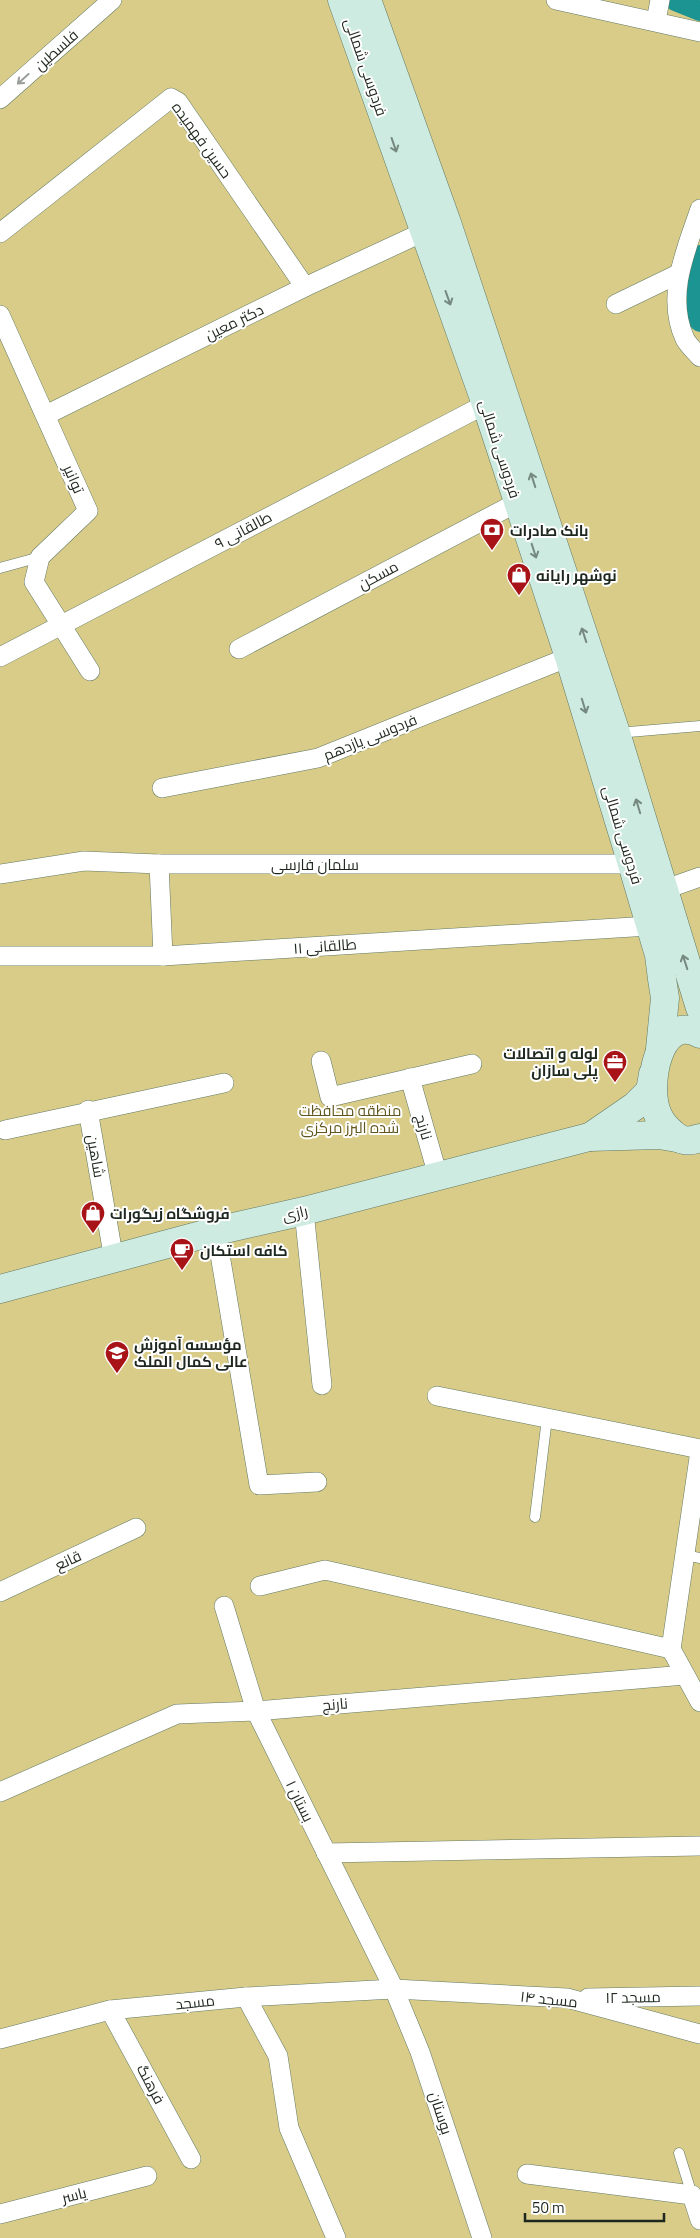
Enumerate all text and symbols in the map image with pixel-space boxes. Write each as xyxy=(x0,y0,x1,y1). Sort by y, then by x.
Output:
street label: فردوسی شمالی xyxy=(338,15,394,119)
street label: فلسطین xyxy=(29,24,83,76)
one-way arrow xyxy=(17,73,30,84)
street label: حسین فهمیده xyxy=(166,97,238,183)
one-way arrow xyxy=(389,137,399,153)
one-way arrow xyxy=(444,290,453,305)
street label: دکتر معین xyxy=(201,298,267,346)
street label: فردوسی شمالی xyxy=(473,397,527,501)
street label: توانیر xyxy=(57,460,91,497)
one-way arrow xyxy=(527,473,537,489)
street label: طالقانی ۹ xyxy=(210,505,276,555)
bank icon: بانک صادرات xyxy=(479,517,505,551)
place label: بانک صادرات xyxy=(510,519,589,542)
one-way arrow xyxy=(530,543,539,559)
street label: مسکن xyxy=(354,555,402,595)
shop icon: نوشهر رایانه xyxy=(506,562,532,596)
place label: نوشهر رایانه xyxy=(536,564,617,587)
one-way arrow xyxy=(578,627,588,643)
one-way arrow xyxy=(579,698,589,714)
street label: فردوسی یازدهم xyxy=(320,708,420,766)
street label: فردوسی شمالی xyxy=(597,783,649,887)
one-way arrow xyxy=(633,799,643,815)
street label: سلمان فارسی xyxy=(271,853,359,876)
street label: طالقانی ۱۱ xyxy=(292,932,358,960)
one-way arrow xyxy=(680,954,690,970)
place label: لوله و اتصالات پلی سازان xyxy=(503,1042,599,1082)
office icon: لوله و اتصالات پلی سازان xyxy=(602,1049,628,1083)
park label: منطقه محافظت شده البرز مرکزی xyxy=(299,1099,401,1139)
street label: نارنج xyxy=(409,1111,439,1143)
street label: شاهین xyxy=(81,1132,111,1180)
street label: رازی xyxy=(280,1199,310,1227)
shop icon: فروشگاه زیگورات xyxy=(80,1200,106,1234)
place label: فروشگاه زیگورات xyxy=(110,1202,230,1225)
cafe icon: کافه استکان xyxy=(169,1237,195,1271)
place label: کافه استکان xyxy=(200,1239,288,1262)
place label: مؤسسه آموزش عالی کمال الملک xyxy=(134,1333,248,1373)
school or university icon: مؤسسه آموزش عالی کمال الملک xyxy=(104,1340,130,1374)
street label: قانع xyxy=(51,1544,85,1576)
street label: نارنج xyxy=(321,1691,349,1717)
street label: بستان ۱ xyxy=(280,1776,320,1826)
street label: مسجد ۱۴ xyxy=(519,1985,579,2013)
street label: مسجد ۱۲ xyxy=(605,1985,661,2009)
street label: مسجد xyxy=(174,1988,216,2016)
street label: فرهنگ xyxy=(131,2060,171,2108)
street label: بوستان xyxy=(423,2089,459,2137)
street label: یاسر xyxy=(58,2181,89,2209)
scale bar xyxy=(525,2190,664,2222)
text: 50 m xyxy=(532,2196,565,2219)

